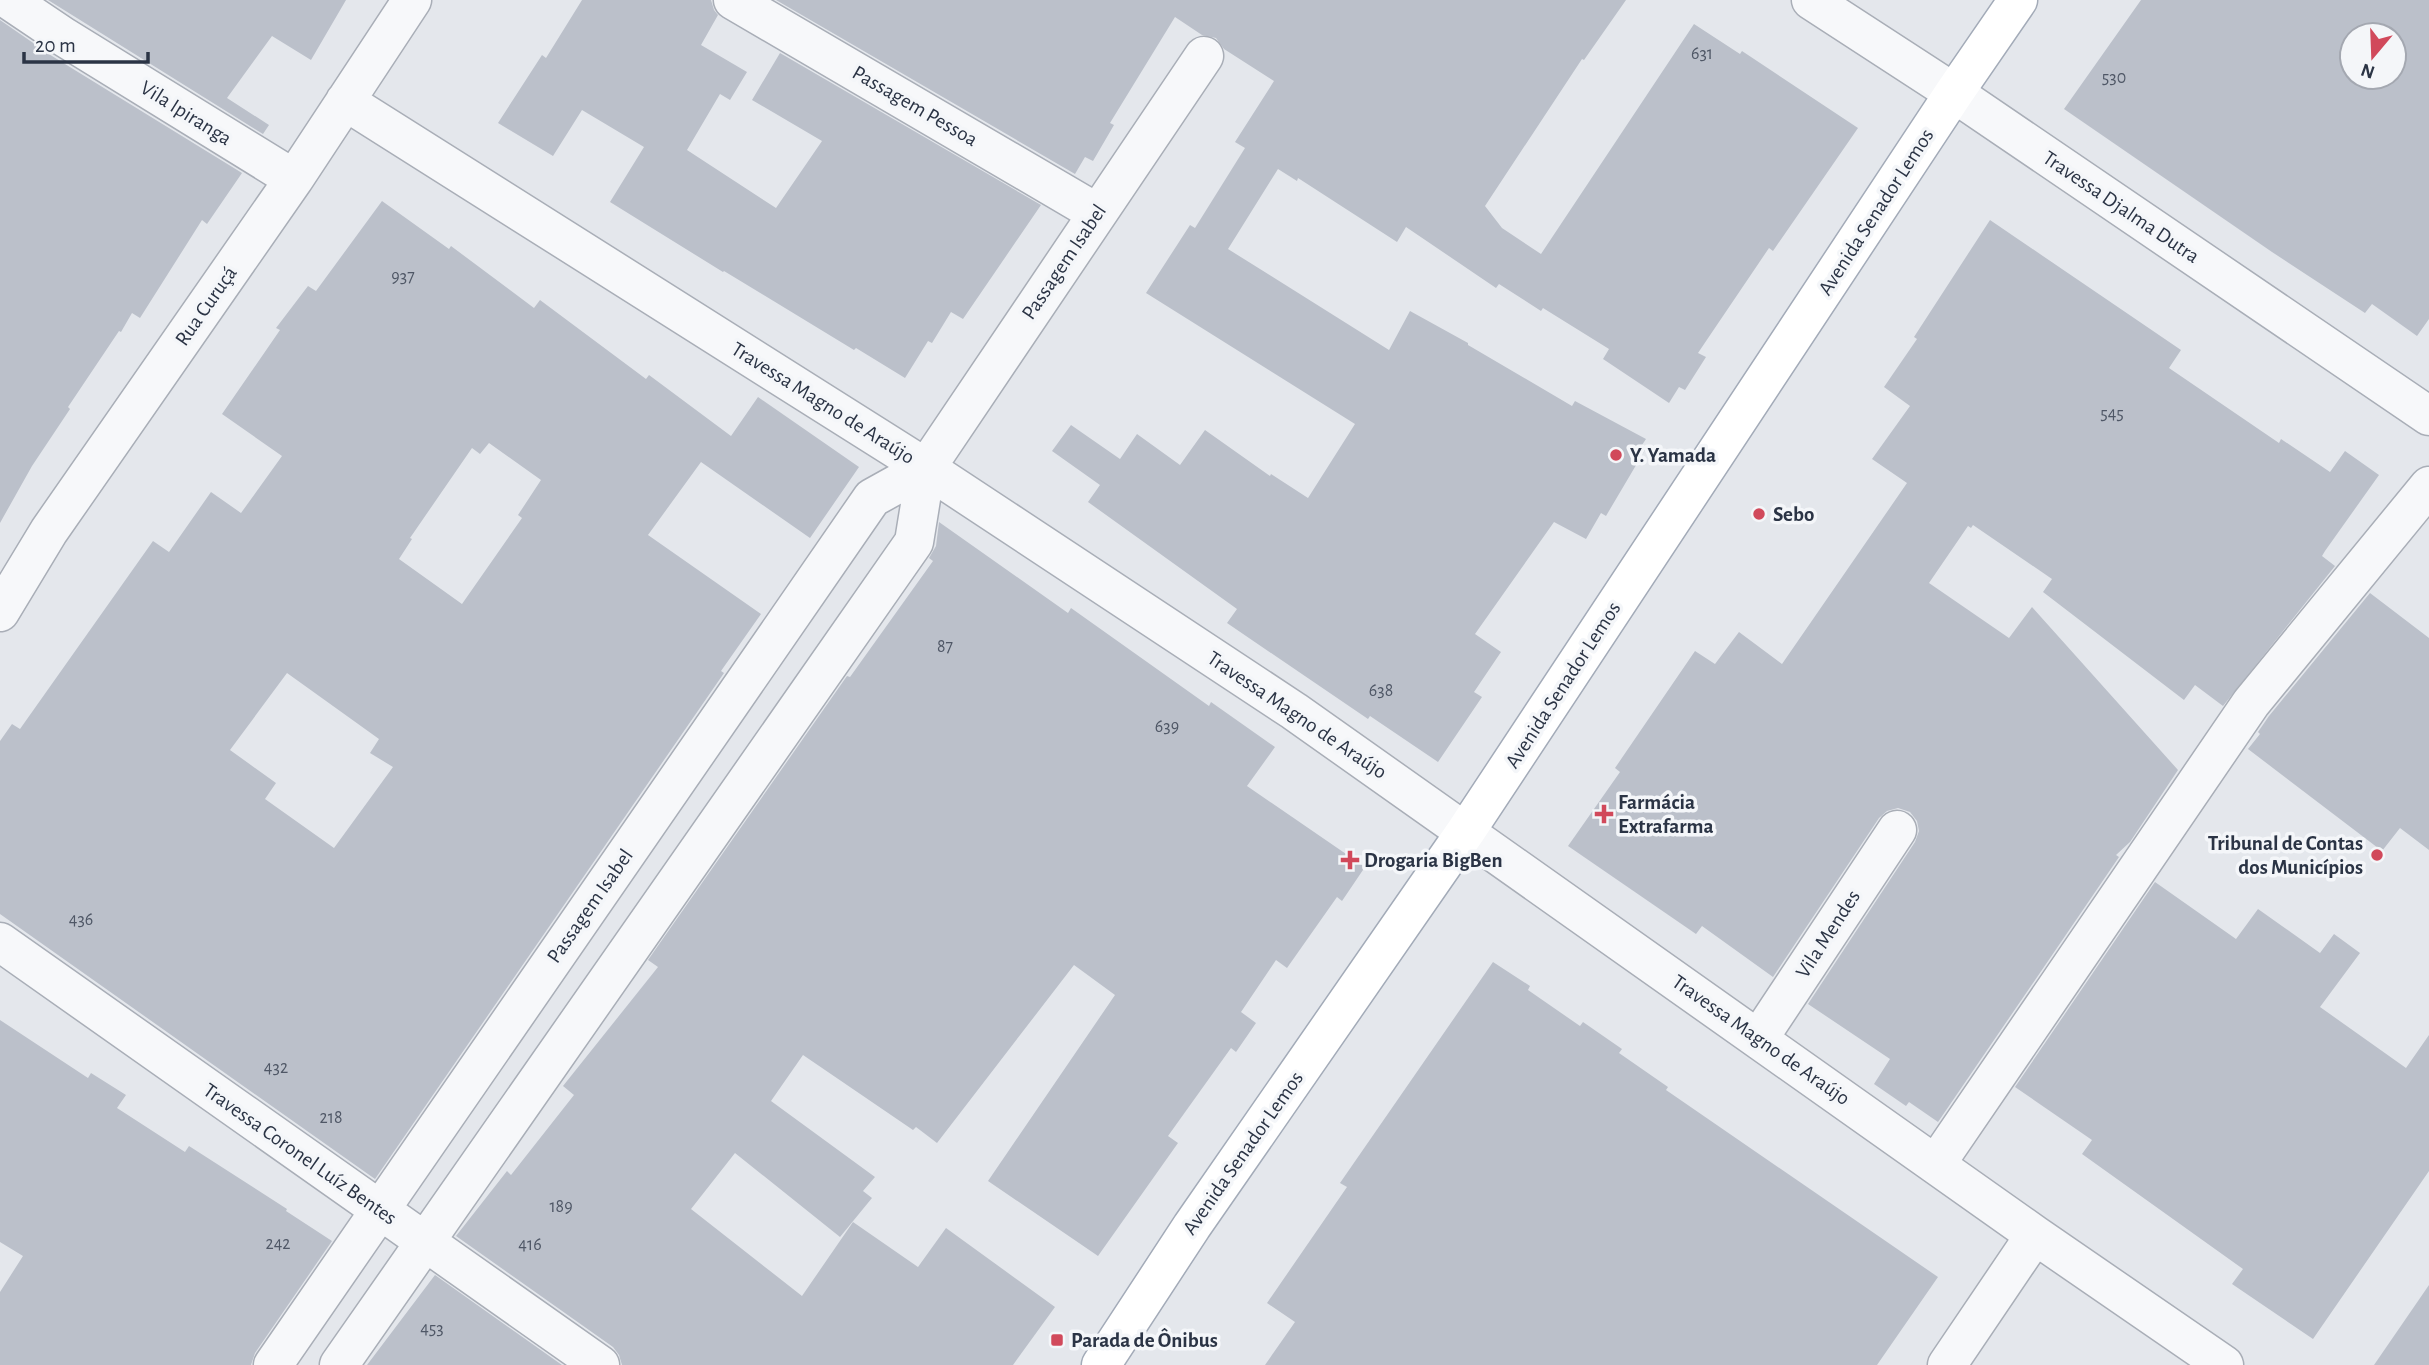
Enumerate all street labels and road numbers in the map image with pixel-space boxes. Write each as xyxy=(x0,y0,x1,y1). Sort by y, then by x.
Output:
street label: Passagem Pessoa xyxy=(849,62,981,150)
street label: Vila Ipiranga xyxy=(137,77,236,149)
street label: Avenida Senador Lemos xyxy=(1814,125,1938,299)
street label: Travessa Djalma Dutra xyxy=(2039,147,2203,267)
street label: Passagem Isabel xyxy=(1018,201,1110,323)
street label: Rua Curuçá xyxy=(171,262,241,349)
street label: Travessa Magno de Araújo xyxy=(728,338,918,468)
street label: Avenida Senador Lemos xyxy=(1501,598,1625,772)
street label: Travessa Magno de Araújo xyxy=(1203,647,1391,783)
street label: Passagem Isabel xyxy=(543,845,637,967)
street label: Vila Mendes xyxy=(1792,886,1864,982)
street label: Travessa Magno de Araújo xyxy=(1668,971,1854,1109)
street label: Avenida Senador Lemos xyxy=(1179,1068,1307,1238)
street label: Travessa Coronel Luíz Bentes xyxy=(200,1079,400,1229)

